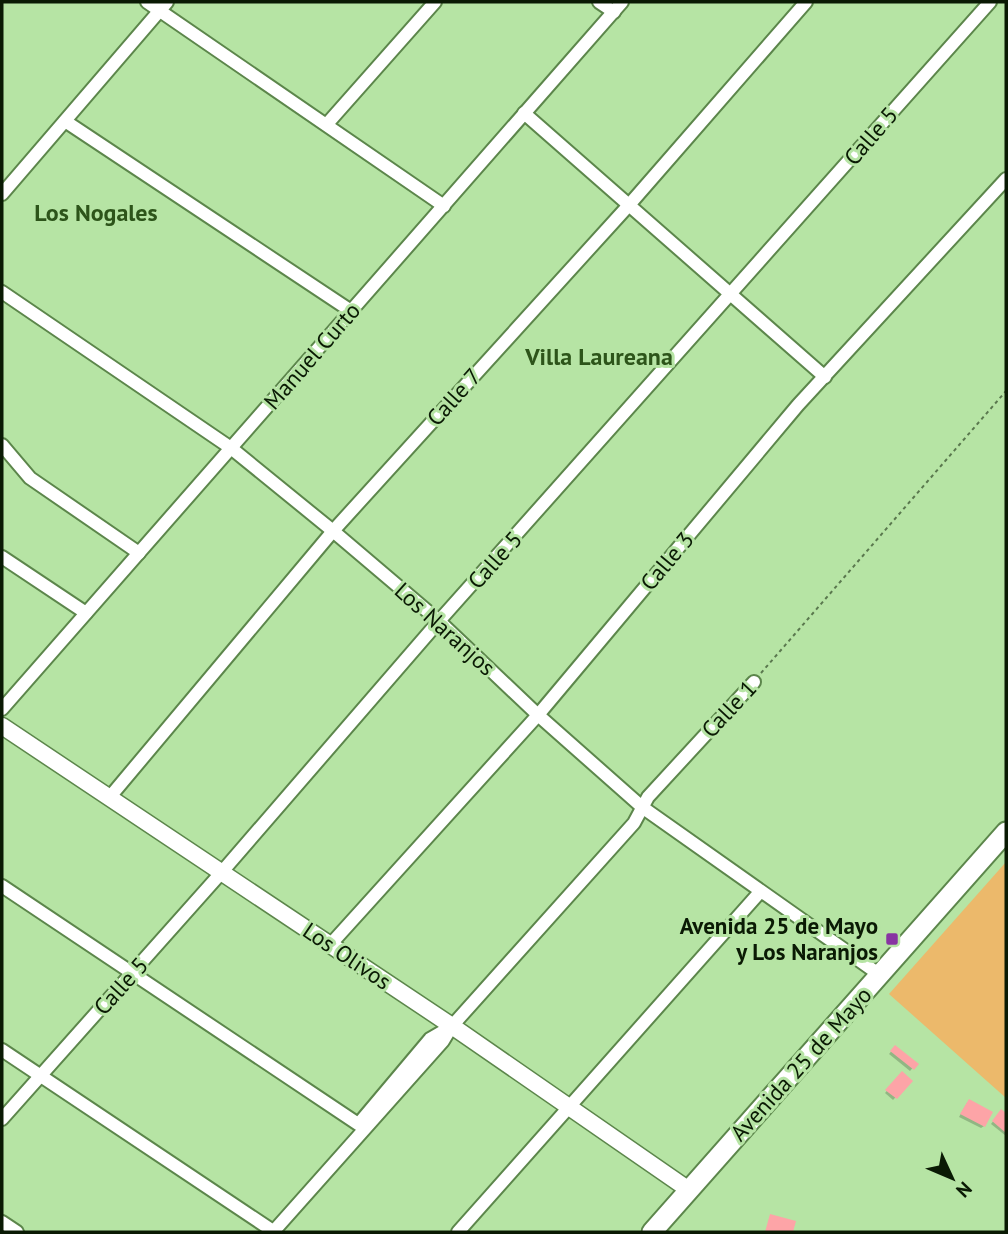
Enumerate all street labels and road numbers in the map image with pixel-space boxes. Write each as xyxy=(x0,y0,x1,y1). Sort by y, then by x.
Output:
street label: Calle 5 xyxy=(837,101,904,171)
street label: Manuel Curto xyxy=(257,296,366,415)
street label: Calle 7 xyxy=(420,362,487,432)
street label: Calle 5 xyxy=(461,525,528,595)
street label: Calle 3 xyxy=(634,525,700,596)
street label: Los Naranjos xyxy=(389,576,502,681)
street label: Calle 1 xyxy=(695,674,762,743)
street label: Los Olivos xyxy=(298,916,397,996)
street label: Calle 5 xyxy=(87,951,154,1021)
street label: Avenida 25 de Mayo xyxy=(724,981,878,1147)

